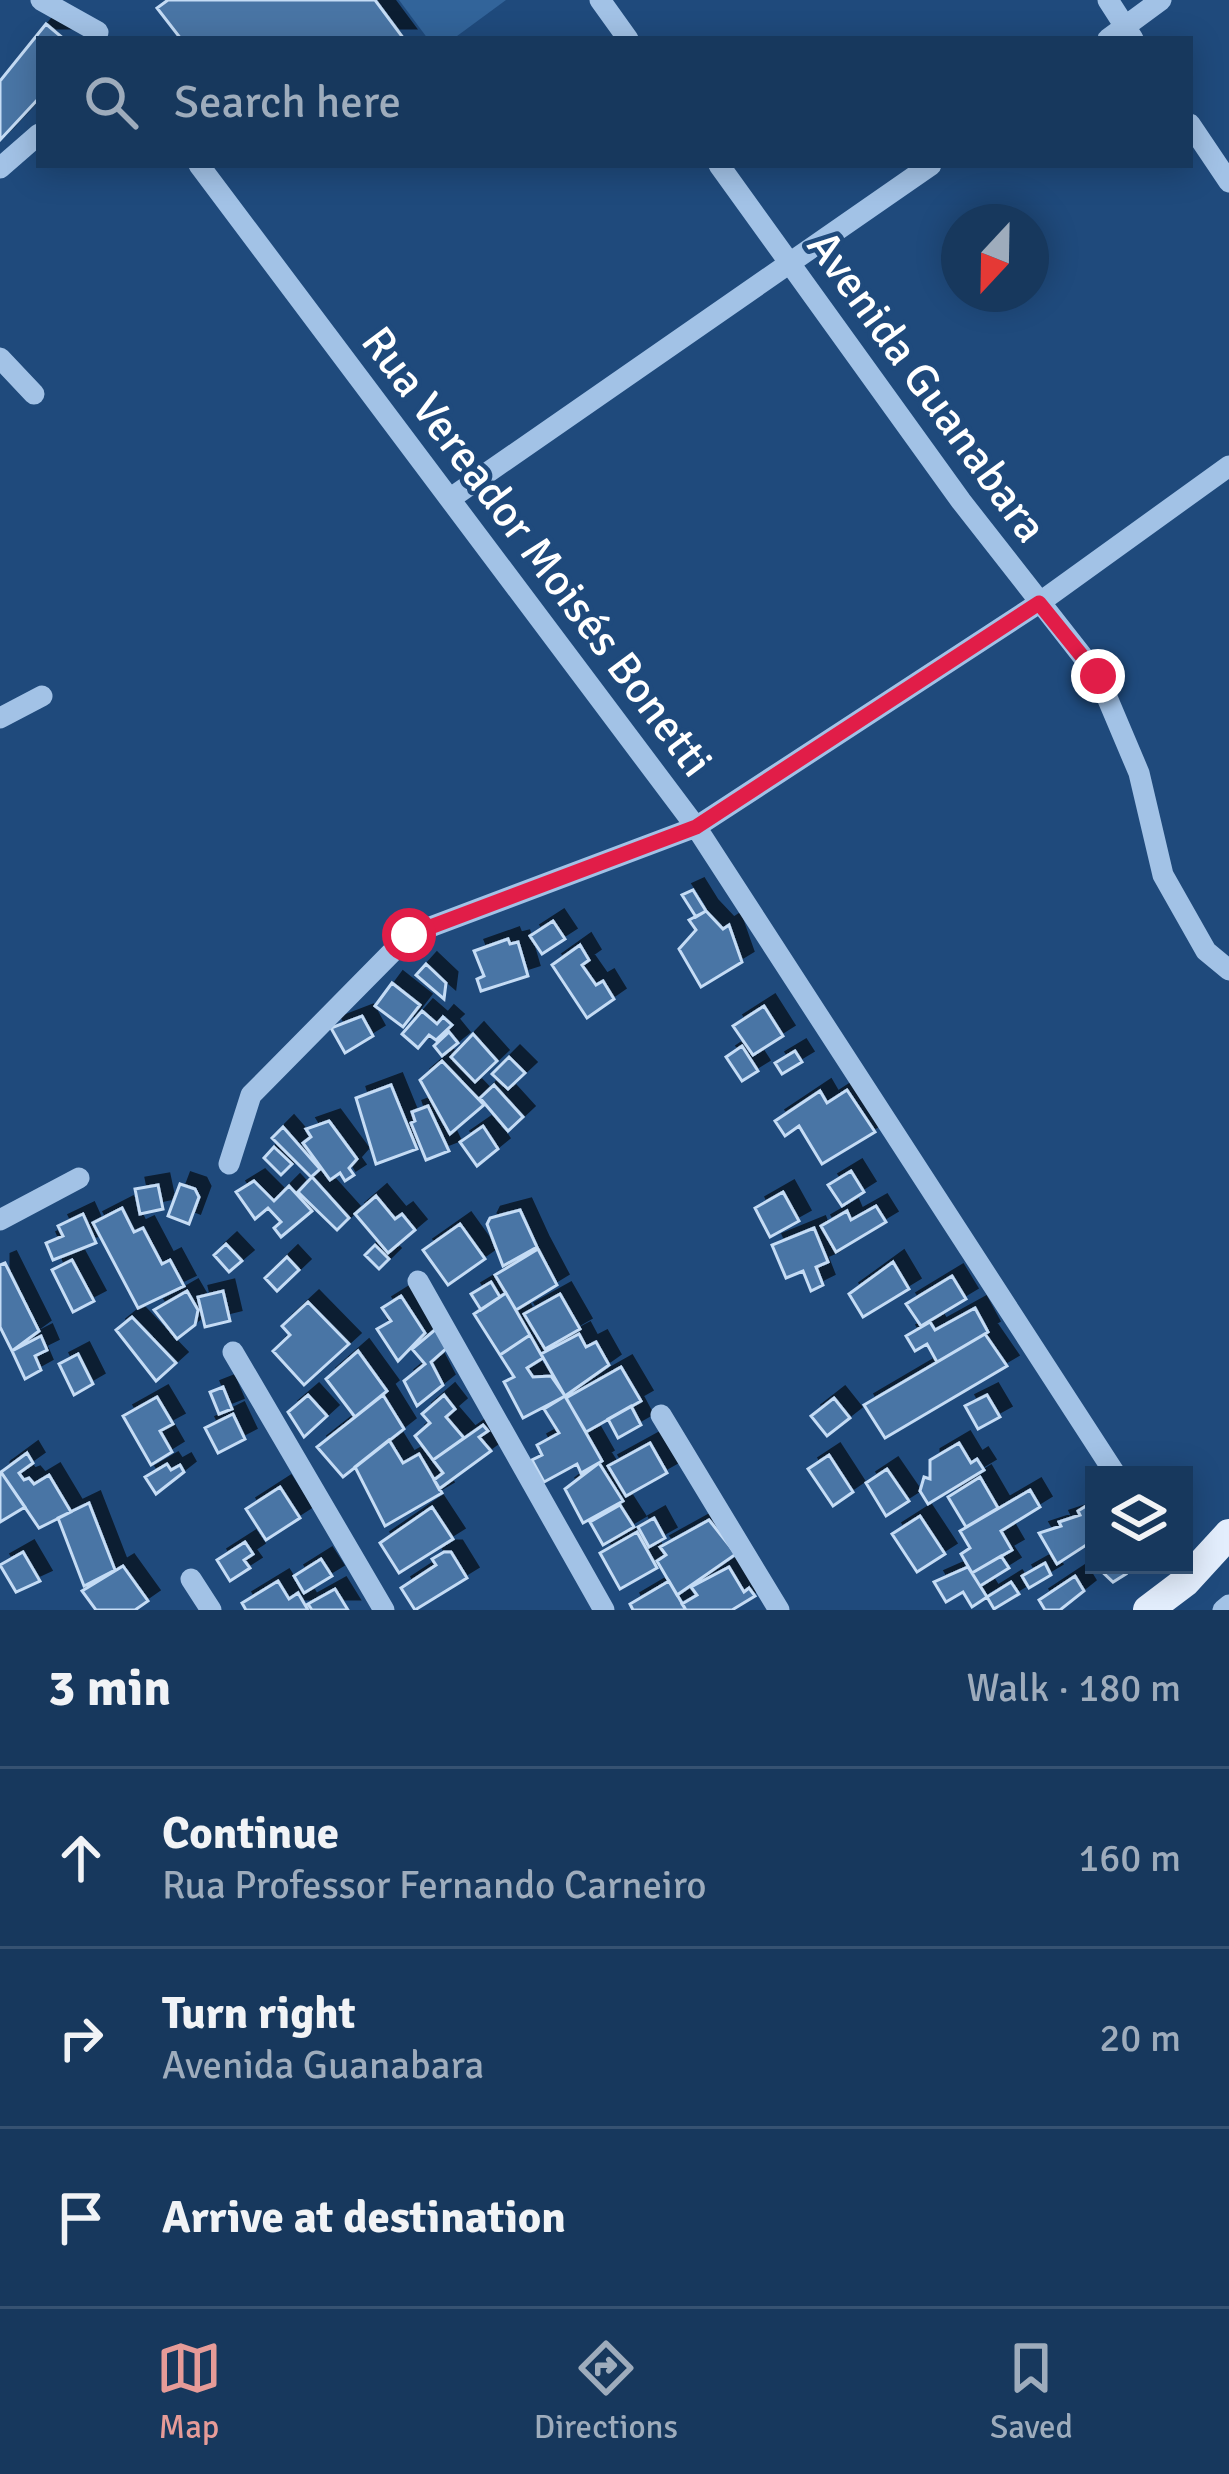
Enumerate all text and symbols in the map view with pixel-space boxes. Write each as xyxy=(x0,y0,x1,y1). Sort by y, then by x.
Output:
search box xyxy=(36,36,1193,168)
icon: search xyxy=(78,69,144,135)
text: Search here xyxy=(174,75,401,130)
north arrow xyxy=(941,204,1049,312)
street label: Avenida Guanabara xyxy=(795,220,1058,553)
street label: Rua Vereador Moisés Bonetti xyxy=(349,316,724,788)
route end xyxy=(1071,649,1125,703)
route start xyxy=(382,908,436,962)
map controls xyxy=(1085,1466,1193,1574)
button: layers xyxy=(1085,1466,1193,1574)
text: 3 min xyxy=(48,1657,171,1720)
text: Walk · 180 m xyxy=(967,1664,1181,1712)
text: Continue xyxy=(162,1806,339,1861)
icon: ahead xyxy=(48,1825,114,1891)
text: 160 m xyxy=(1078,1834,1181,1882)
text: Rua Professor Fernando Carneiro xyxy=(162,1861,707,1909)
text: Turn right xyxy=(162,1986,356,2041)
icon: right xyxy=(48,2005,114,2071)
text: 20 m xyxy=(1099,2014,1181,2062)
text: Avenida Guanabara xyxy=(162,2041,484,2089)
icon: arrive xyxy=(48,2185,114,2251)
text: Arrive at destination xyxy=(162,2190,566,2245)
tab: Map xyxy=(156,2335,222,2448)
tab: Directions xyxy=(534,2335,678,2448)
tab: Saved xyxy=(990,2335,1073,2448)

